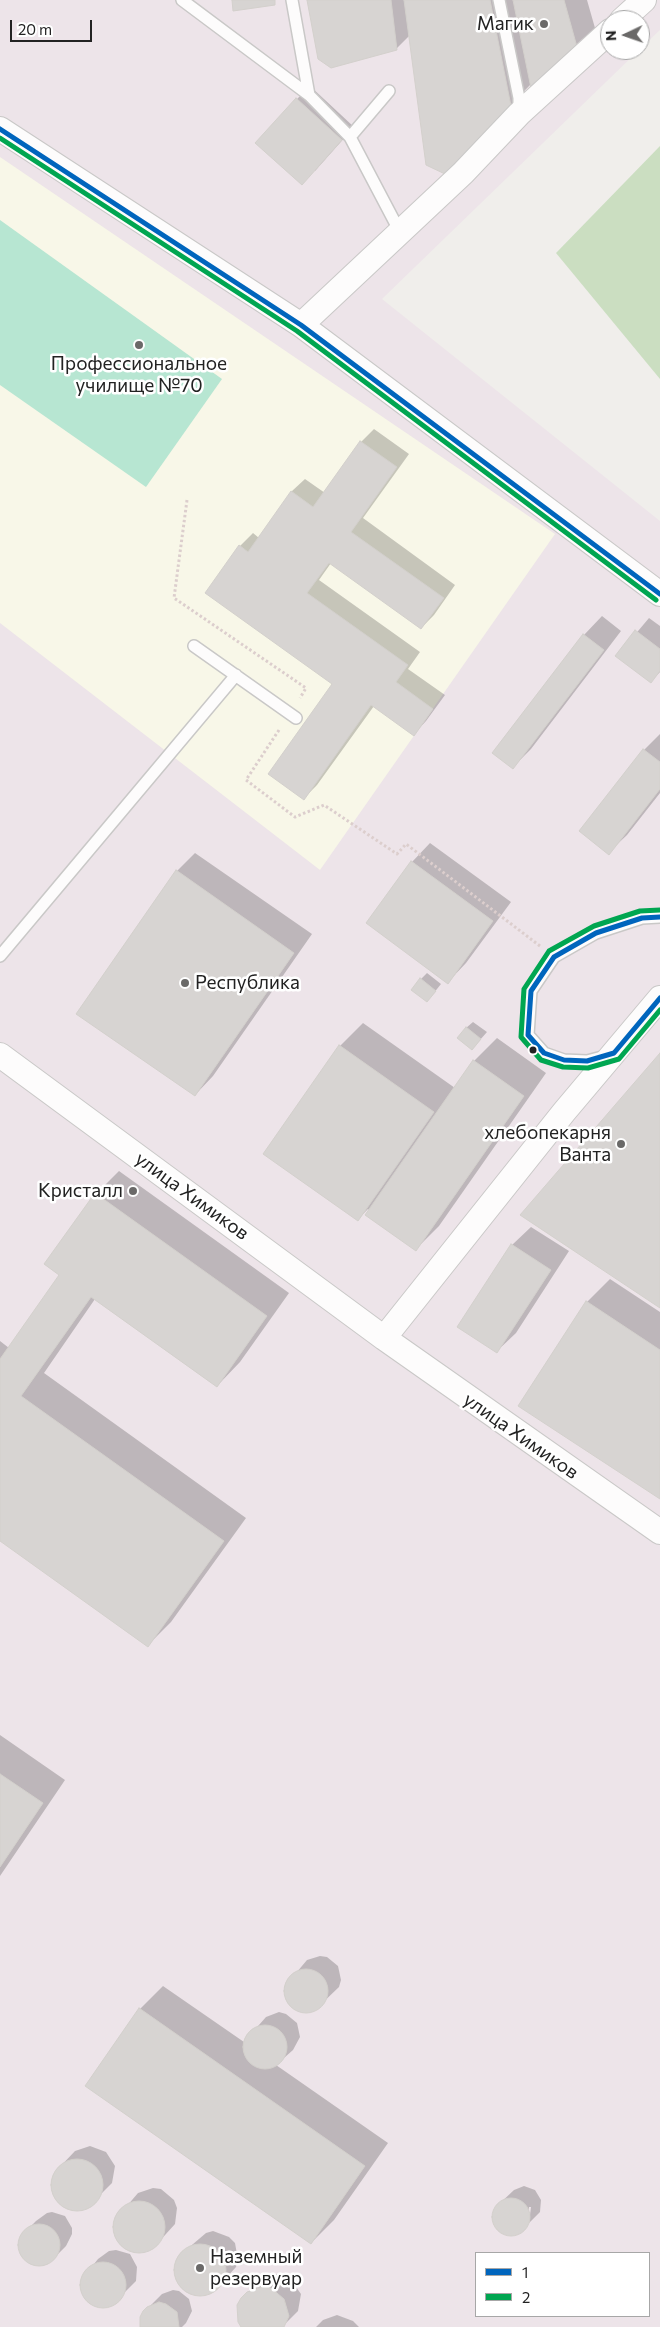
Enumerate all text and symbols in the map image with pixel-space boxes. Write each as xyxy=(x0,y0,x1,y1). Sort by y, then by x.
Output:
scale bar xyxy=(12,10,95,42)
north arrow xyxy=(600,10,650,60)
place label: Магик xyxy=(477,13,534,35)
marker: Магик xyxy=(538,18,550,30)
text: 20 m xyxy=(18,20,52,38)
text: N xyxy=(602,30,619,41)
marker: Профессиональное училище №70 xyxy=(133,339,145,351)
place label: Профессиональное училище №70 xyxy=(51,353,227,397)
place label: Республика xyxy=(195,972,300,994)
marker: Республика xyxy=(179,977,191,989)
unlabelled marker xyxy=(528,1045,538,1055)
place label: хлебопекарня Ванта xyxy=(484,1122,611,1166)
marker: хлебопекарня Ванта xyxy=(615,1138,627,1150)
street label: улица Химиков xyxy=(131,1147,253,1245)
place label: Кристалл xyxy=(38,1180,123,1202)
marker: Кристалл xyxy=(127,1185,139,1197)
street label: улица Химиков xyxy=(459,1388,583,1484)
place label: Наземный резервуар xyxy=(210,2246,302,2290)
legend xyxy=(475,2252,650,2317)
marker: Наземный резервуар xyxy=(194,2262,206,2274)
text: 1 xyxy=(522,2263,528,2281)
text: 2 xyxy=(522,2288,530,2306)

